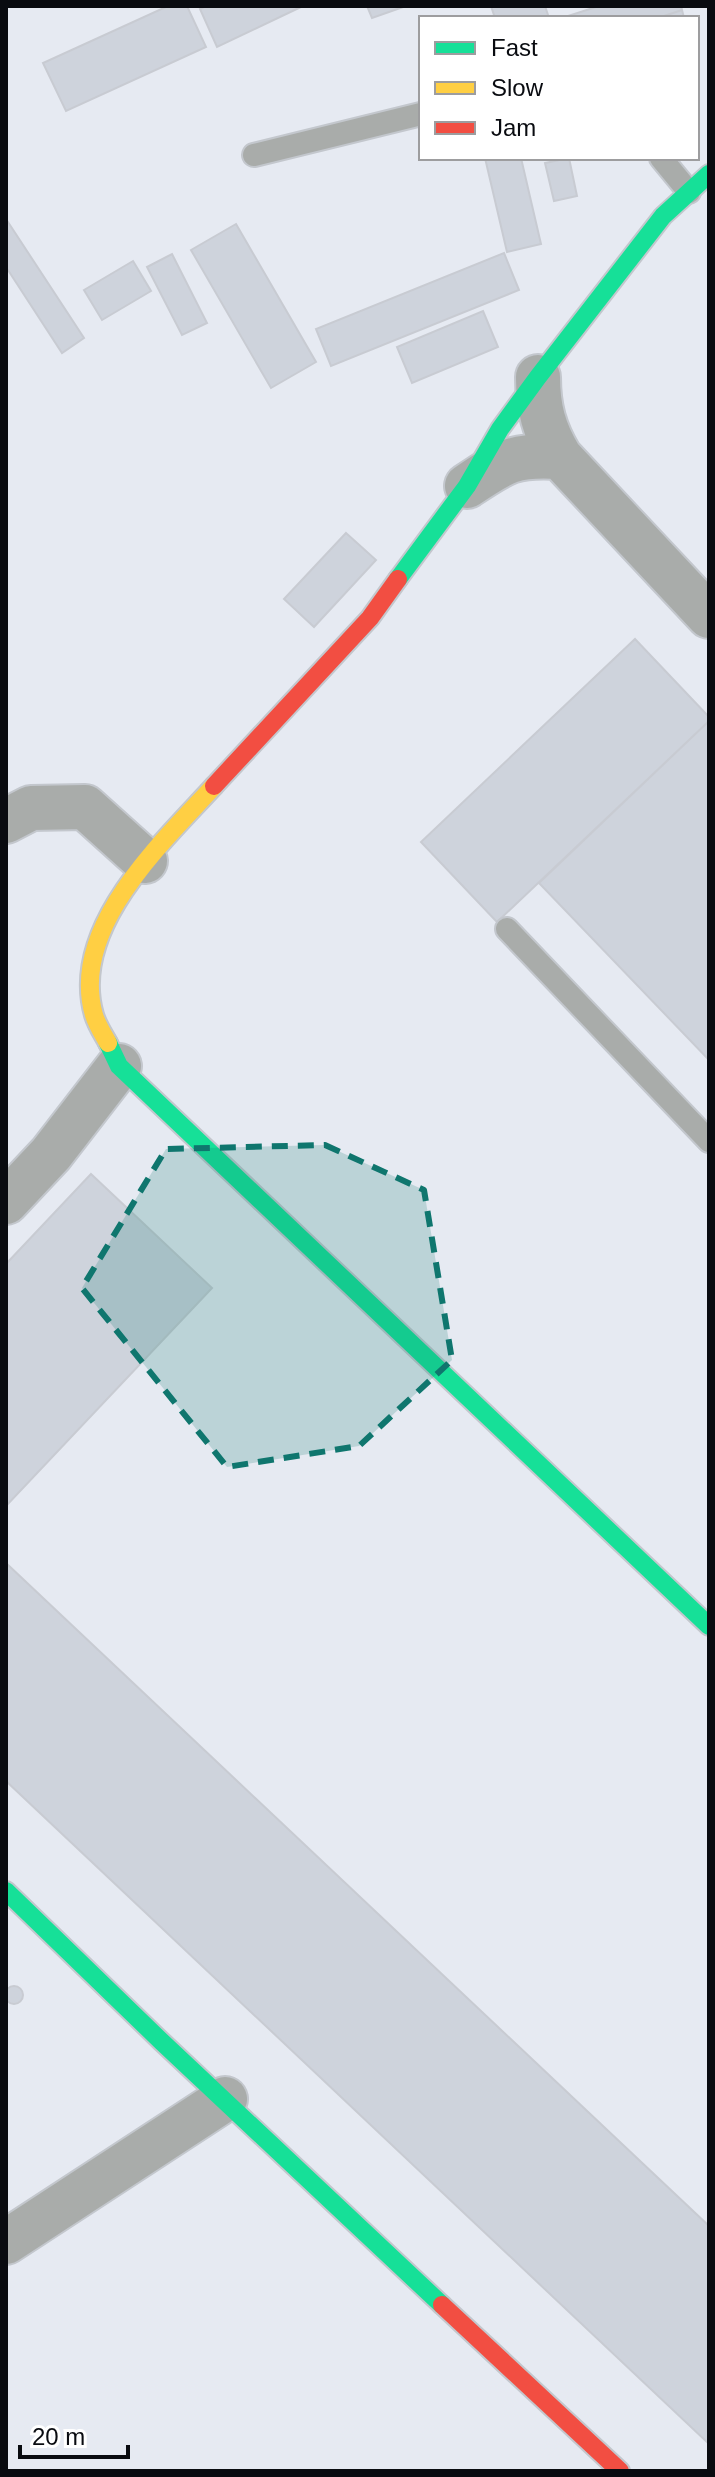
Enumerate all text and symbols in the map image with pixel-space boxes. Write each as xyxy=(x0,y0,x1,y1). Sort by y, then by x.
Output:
legend xyxy=(419,16,699,160)
text: Fast xyxy=(491,34,538,61)
text: Slow xyxy=(491,74,544,101)
text: Jam xyxy=(491,114,536,141)
scale bar xyxy=(20,2409,128,2459)
text: 20 m xyxy=(32,2423,85,2450)

